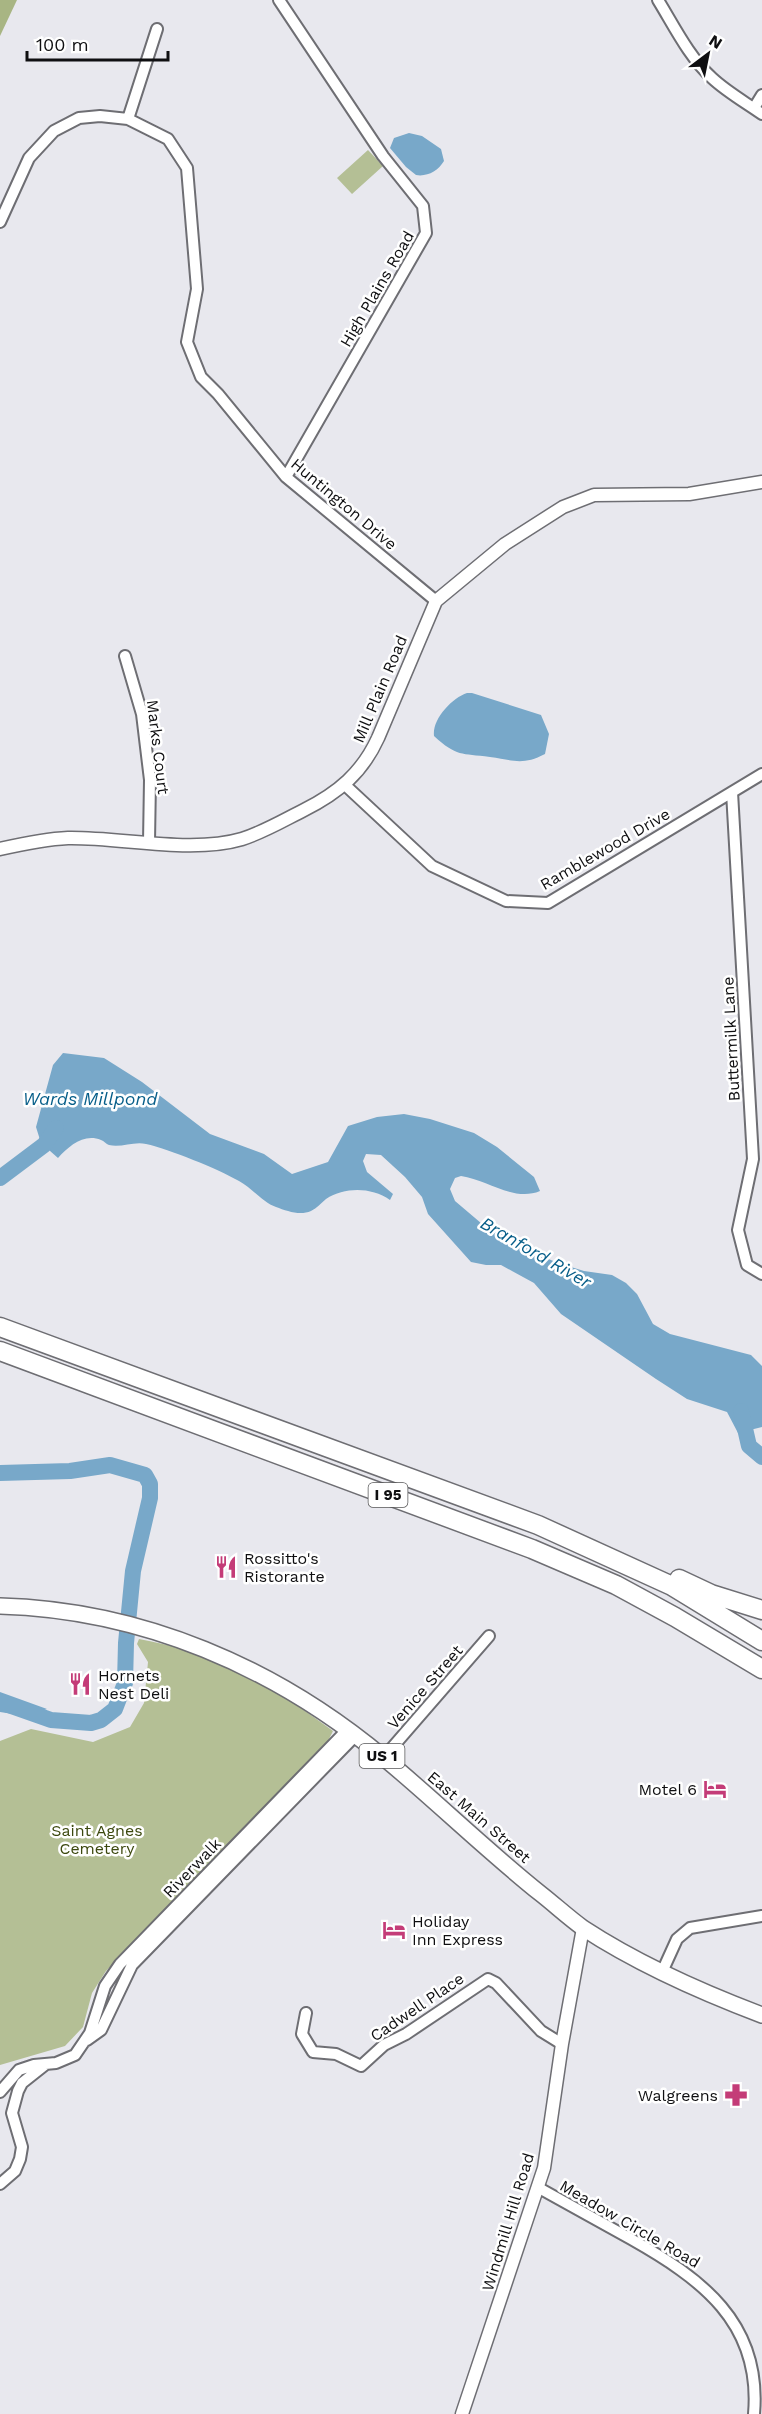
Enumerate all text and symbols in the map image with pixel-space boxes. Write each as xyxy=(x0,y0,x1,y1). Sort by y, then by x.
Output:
scale bar xyxy=(27,24,168,62)
north arrow xyxy=(678,24,738,84)
text: N xyxy=(706,31,726,53)
text: 100 m xyxy=(36,34,89,55)
street label: High Plains Road xyxy=(336,228,418,350)
street label: Huntington Drive xyxy=(287,454,401,554)
street label: Mill Plain Road xyxy=(349,632,411,746)
street label: Marks Court xyxy=(143,699,173,796)
street label: Ramblewood Drive xyxy=(537,804,673,894)
street label: Buttermilk Lane xyxy=(718,976,744,1102)
water label: Wards Millpond xyxy=(23,1088,158,1109)
water label: Branford River xyxy=(477,1212,596,1293)
road number: I 95 xyxy=(368,1483,408,1507)
place label: Rossitto's Ristorante xyxy=(244,1549,325,1586)
restaurant icon: Rossitto's Ristorante xyxy=(213,1554,239,1580)
street label: Venice Street xyxy=(383,1641,467,1733)
place label: Hornets Nest Deli xyxy=(98,1666,169,1703)
restaurant icon: Hornets Nest Deli xyxy=(67,1671,93,1697)
road number: US 1 xyxy=(360,1744,404,1768)
street label: East Main Street xyxy=(424,1767,535,1867)
hotel icon: Motel 6 xyxy=(702,1776,728,1802)
place label: Motel 6 xyxy=(639,1780,697,1799)
park label: Saint Agnes Cemetery xyxy=(51,1821,143,1858)
street label: Riverwalk xyxy=(159,1834,225,1902)
place label: Holiday Inn Express xyxy=(412,1912,503,1949)
hotel icon: Holiday Inn Express xyxy=(381,1917,407,1943)
street label: Cadwell Place xyxy=(366,1969,468,2045)
pharmacy icon: Walgreens xyxy=(723,2082,749,2108)
place label: Walgreens xyxy=(638,2086,718,2105)
street label: Windmill Hill Road xyxy=(478,2151,538,2293)
street label: Meadow Circle Road xyxy=(556,2176,704,2272)

